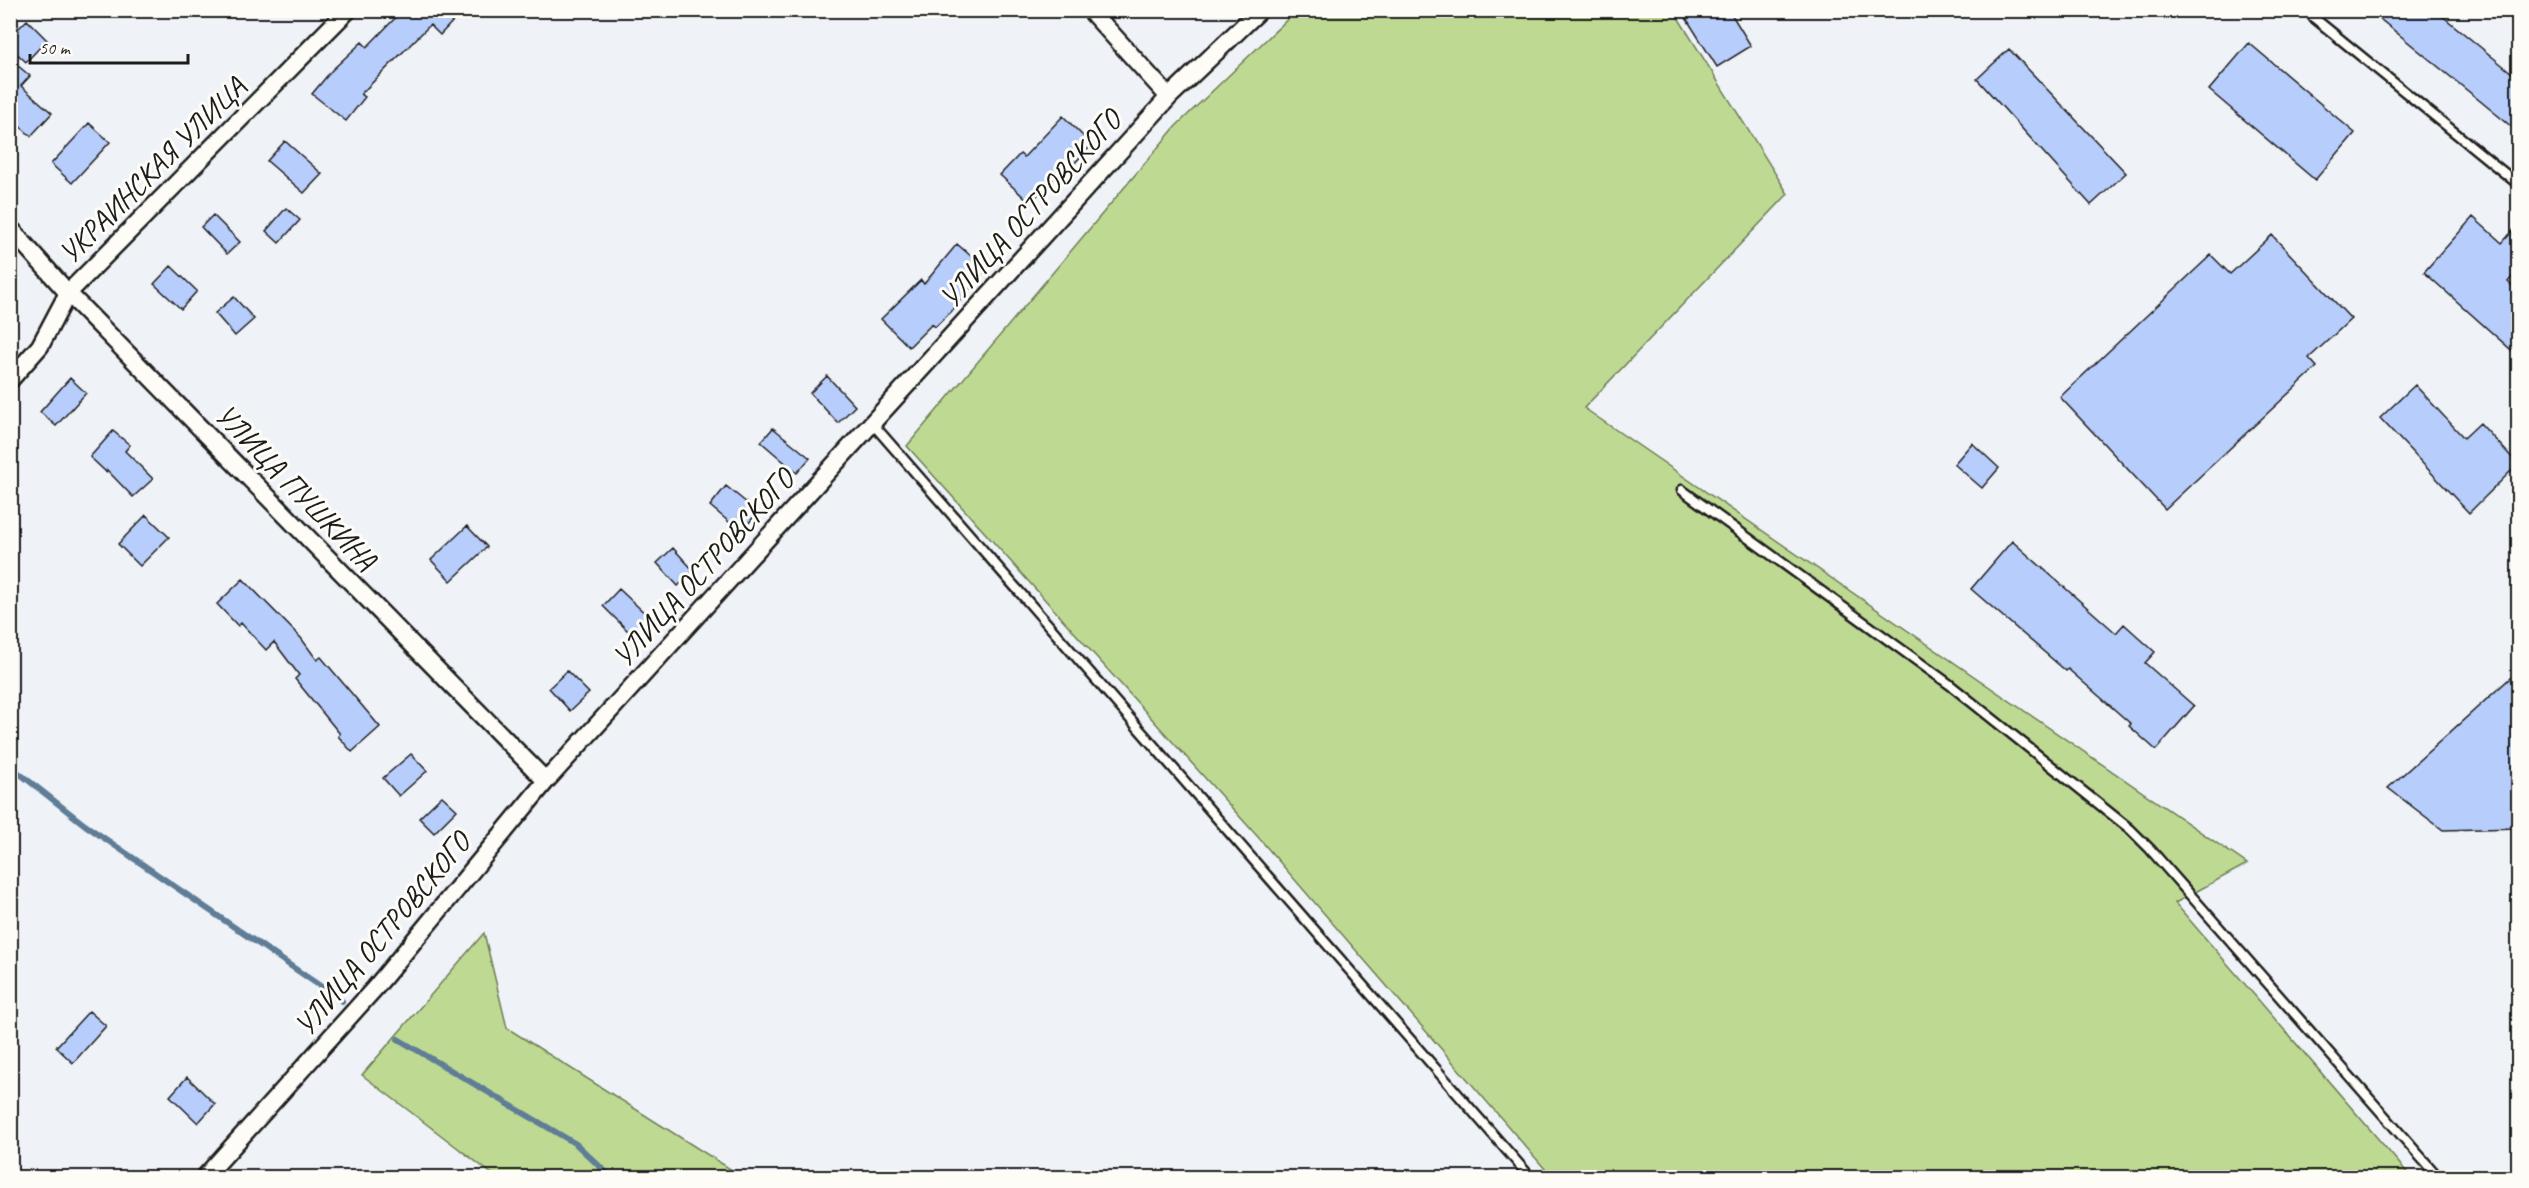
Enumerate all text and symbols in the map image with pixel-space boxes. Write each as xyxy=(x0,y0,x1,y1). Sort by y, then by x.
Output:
scale bar xyxy=(30,27,188,65)
text: 50 m xyxy=(39,37,72,59)
street label: УКРАИНСКАЯ УЛИЦА xyxy=(50,68,254,272)
street label: УЛИЦА ОСТРОВСКОГО xyxy=(931,100,1131,316)
street label: УЛИЦА ПУШКИНА xyxy=(207,396,386,579)
street label: УЛИЦА ОСТРОВСКОГО xyxy=(604,459,804,675)
street label: УЛИЦА ОСТРОВСКОГО xyxy=(286,822,480,1043)

